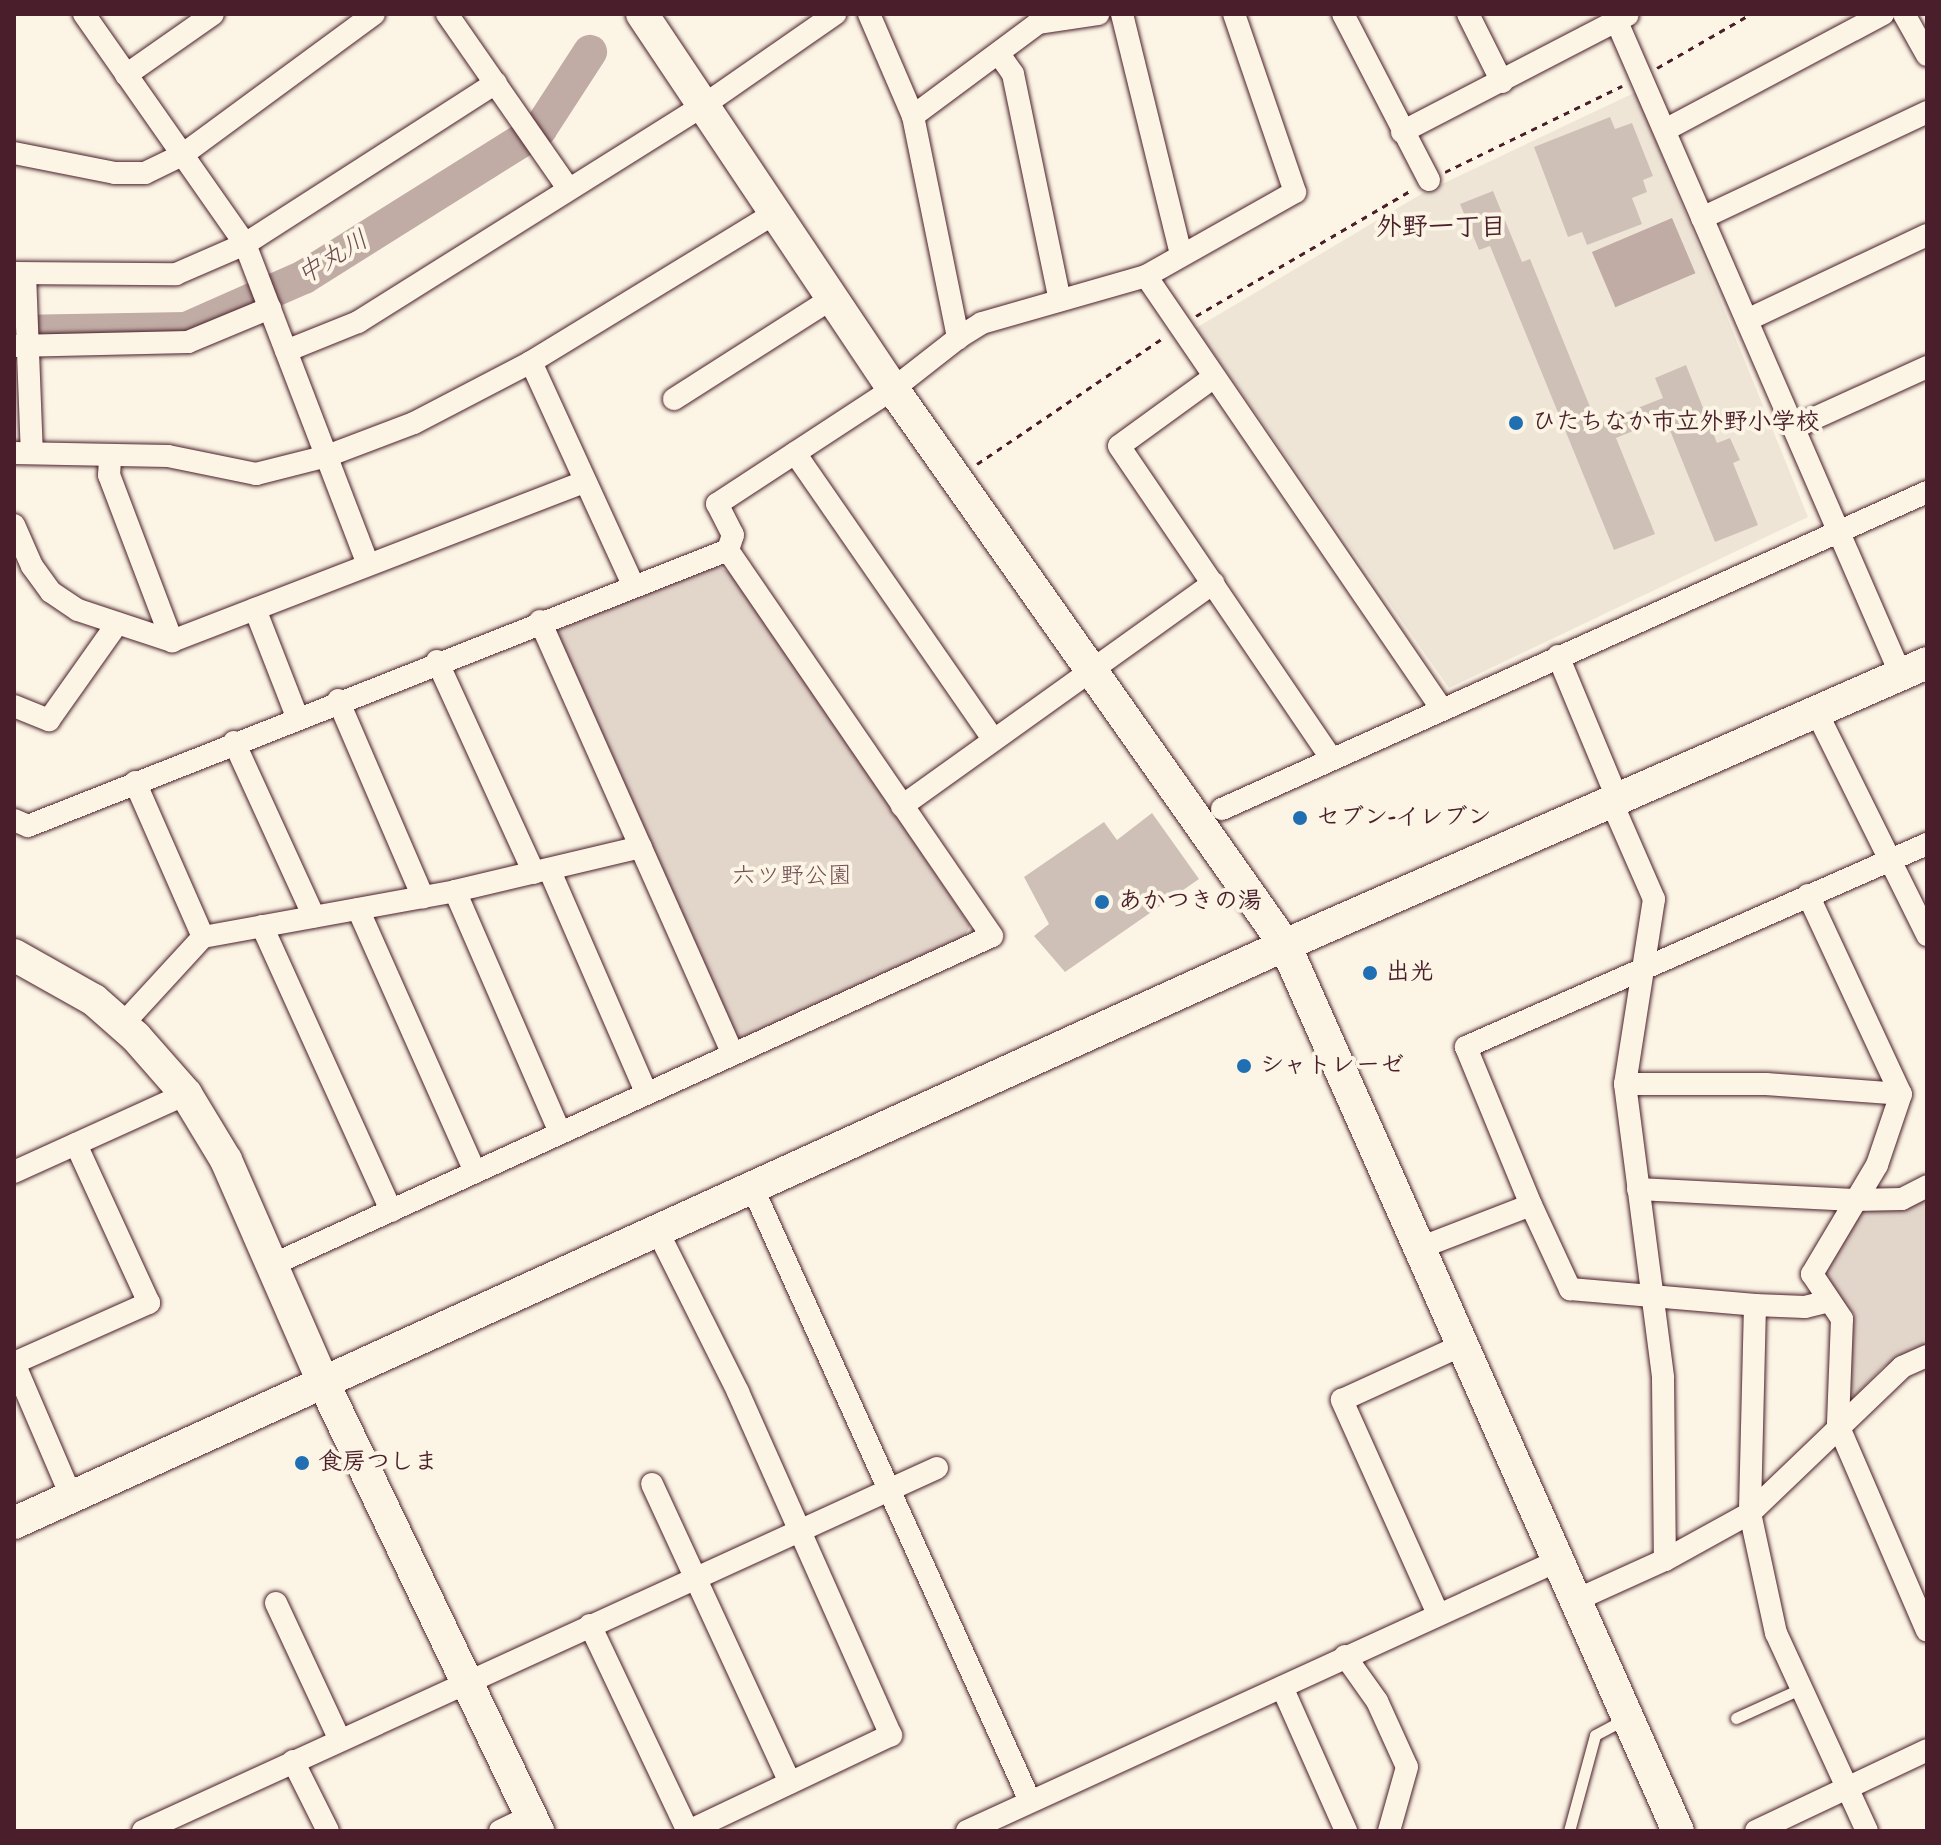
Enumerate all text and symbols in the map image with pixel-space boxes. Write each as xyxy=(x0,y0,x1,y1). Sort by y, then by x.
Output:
district label: 外野一丁目 xyxy=(1376,212,1506,244)
water label: 中丸川 xyxy=(292,225,374,291)
place label: ひたちなか市立外野小学校 xyxy=(1532,409,1820,437)
marker: ひたちなか市立外野小学校 xyxy=(1507,414,1525,432)
place label: セブン-イレブン xyxy=(1316,804,1491,832)
marker: セブン-イレブン xyxy=(1291,809,1309,827)
park label: 六ツ野公園 xyxy=(732,863,852,891)
place label: あかつきの湯 xyxy=(1118,888,1262,916)
marker: あかつきの湯 xyxy=(1093,893,1111,911)
place label: 出光 xyxy=(1386,959,1434,987)
marker: 出光 xyxy=(1361,964,1379,982)
place label: シャトレーゼ xyxy=(1260,1052,1405,1080)
marker: シャトレーゼ xyxy=(1235,1057,1253,1075)
place label: 食房つしま xyxy=(318,1449,438,1477)
marker: 食房つしま xyxy=(293,1454,311,1472)

